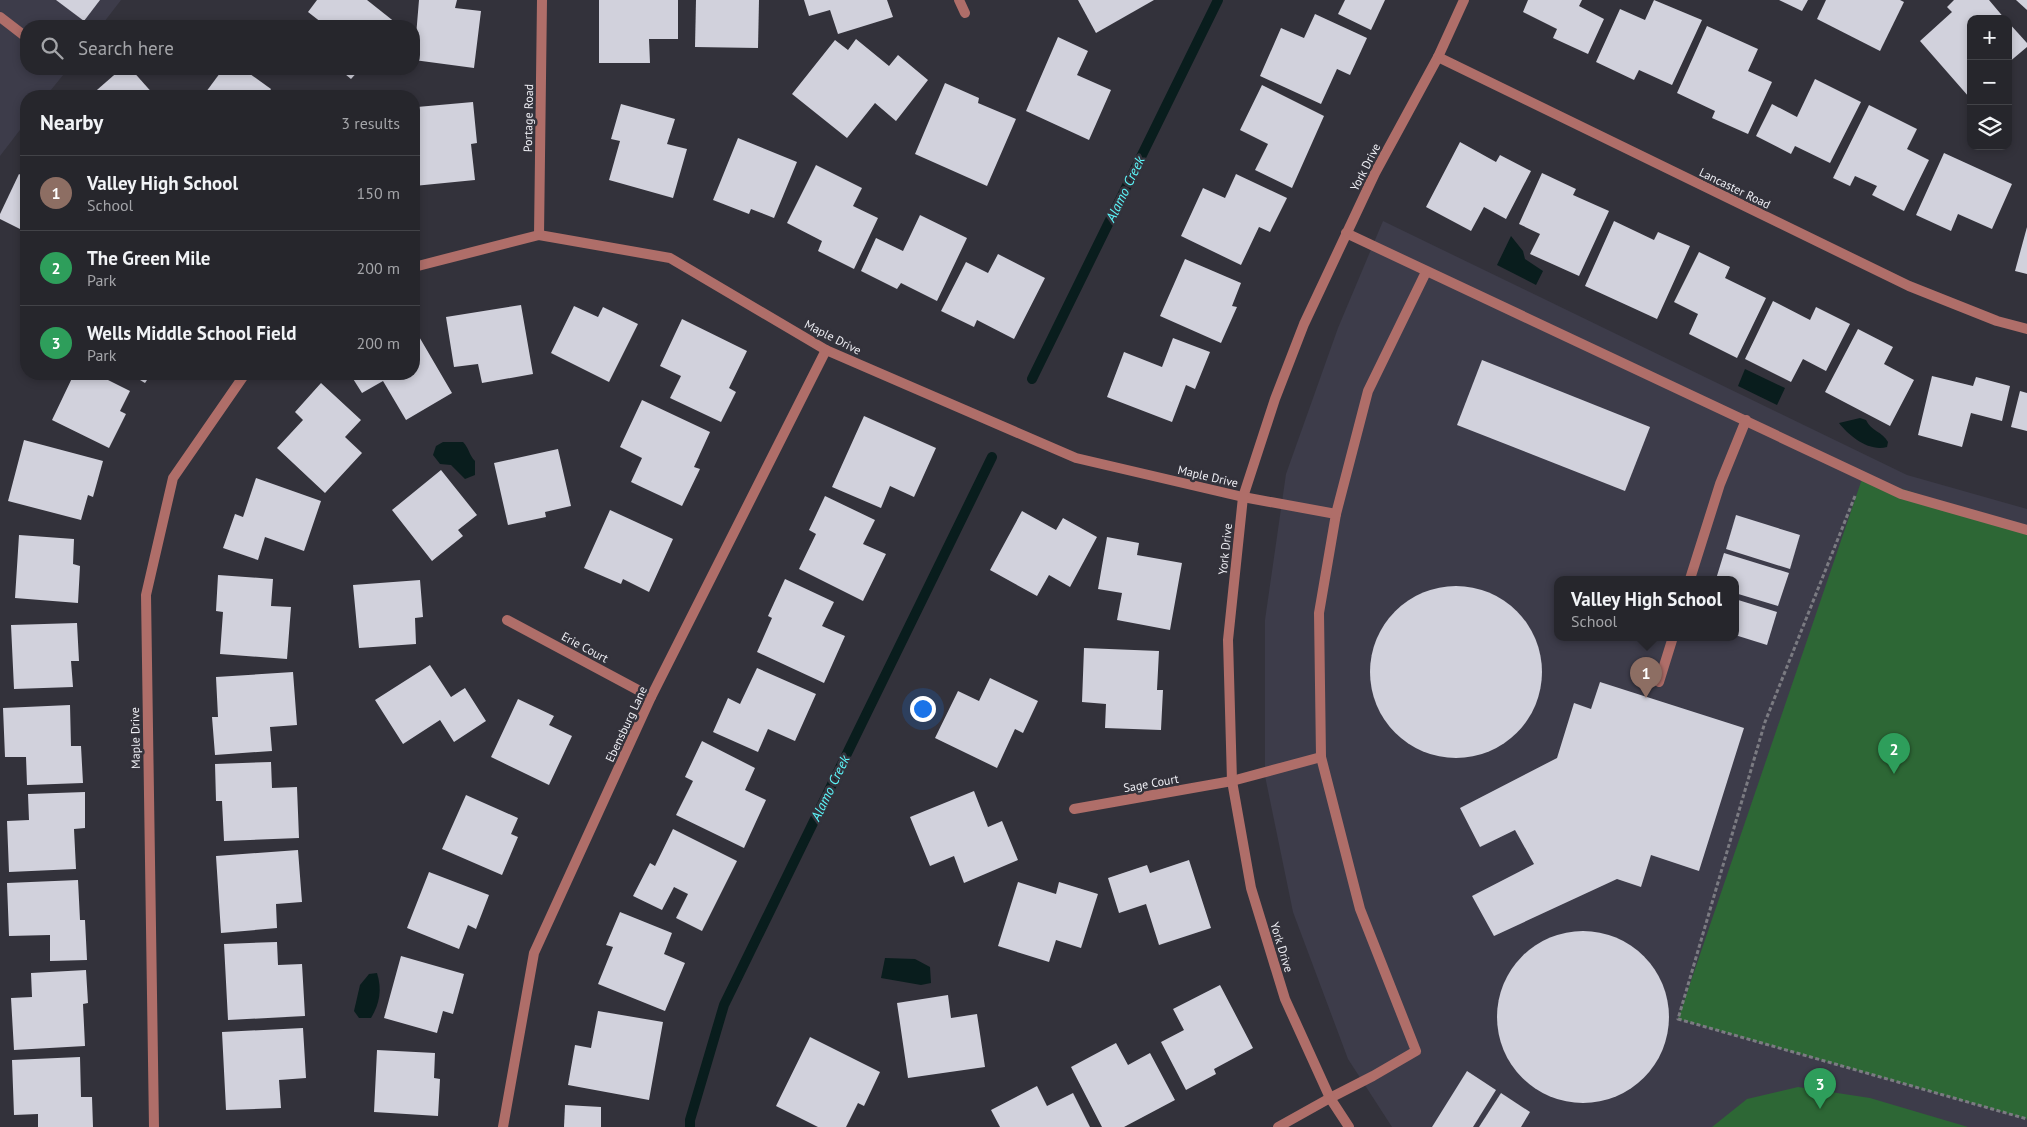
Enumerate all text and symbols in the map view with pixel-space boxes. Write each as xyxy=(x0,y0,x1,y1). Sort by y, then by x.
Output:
map controls xyxy=(1967,15,2012,150)
button: + xyxy=(1967,15,2012,60)
search box xyxy=(20,20,420,75)
icon: search xyxy=(38,34,66,62)
text: Search here xyxy=(78,36,174,60)
button: − xyxy=(1967,60,2012,105)
street label: Portage Road xyxy=(520,84,536,152)
button: layers xyxy=(1967,105,2012,150)
text: Nearby xyxy=(40,109,103,136)
text: 3 results xyxy=(341,113,400,133)
street label: York Drive xyxy=(1347,141,1383,193)
water label: Alamo Creek xyxy=(1101,153,1149,226)
street label: Lancaster Road xyxy=(1697,164,1773,212)
text: Valley High School xyxy=(87,171,238,195)
text: 1 xyxy=(51,183,61,203)
text: 150 m xyxy=(357,183,400,203)
text: School xyxy=(87,195,133,215)
text: The Green Mile xyxy=(87,246,211,270)
text: 2 xyxy=(51,258,61,278)
text: 200 m xyxy=(357,258,400,278)
text: Park xyxy=(87,270,116,290)
street label: Maple Drive xyxy=(802,316,864,358)
text: Wells Middle School Field xyxy=(87,321,297,345)
text: 3 xyxy=(51,333,61,353)
text: 200 m xyxy=(357,333,400,353)
text: Park xyxy=(87,345,116,365)
street label: Maple Drive xyxy=(1176,462,1240,490)
street label: York Drive xyxy=(1215,523,1235,575)
popup xyxy=(1554,576,1739,641)
text: Valley High School xyxy=(1571,587,1722,611)
text: School xyxy=(1571,611,1617,631)
street label: Erie Court xyxy=(559,628,611,666)
pin: 1 xyxy=(1630,657,1662,698)
street label: Ebensburg Lane xyxy=(602,684,650,764)
your location xyxy=(910,696,936,722)
street label: Maple Drive xyxy=(127,707,143,769)
pin: 2 xyxy=(1878,733,1910,774)
water label: Alamo Creek xyxy=(806,752,854,825)
street label: Sage Court xyxy=(1122,771,1180,795)
street label: York Drive xyxy=(1267,920,1297,974)
pin: 3 xyxy=(1804,1068,1836,1109)

